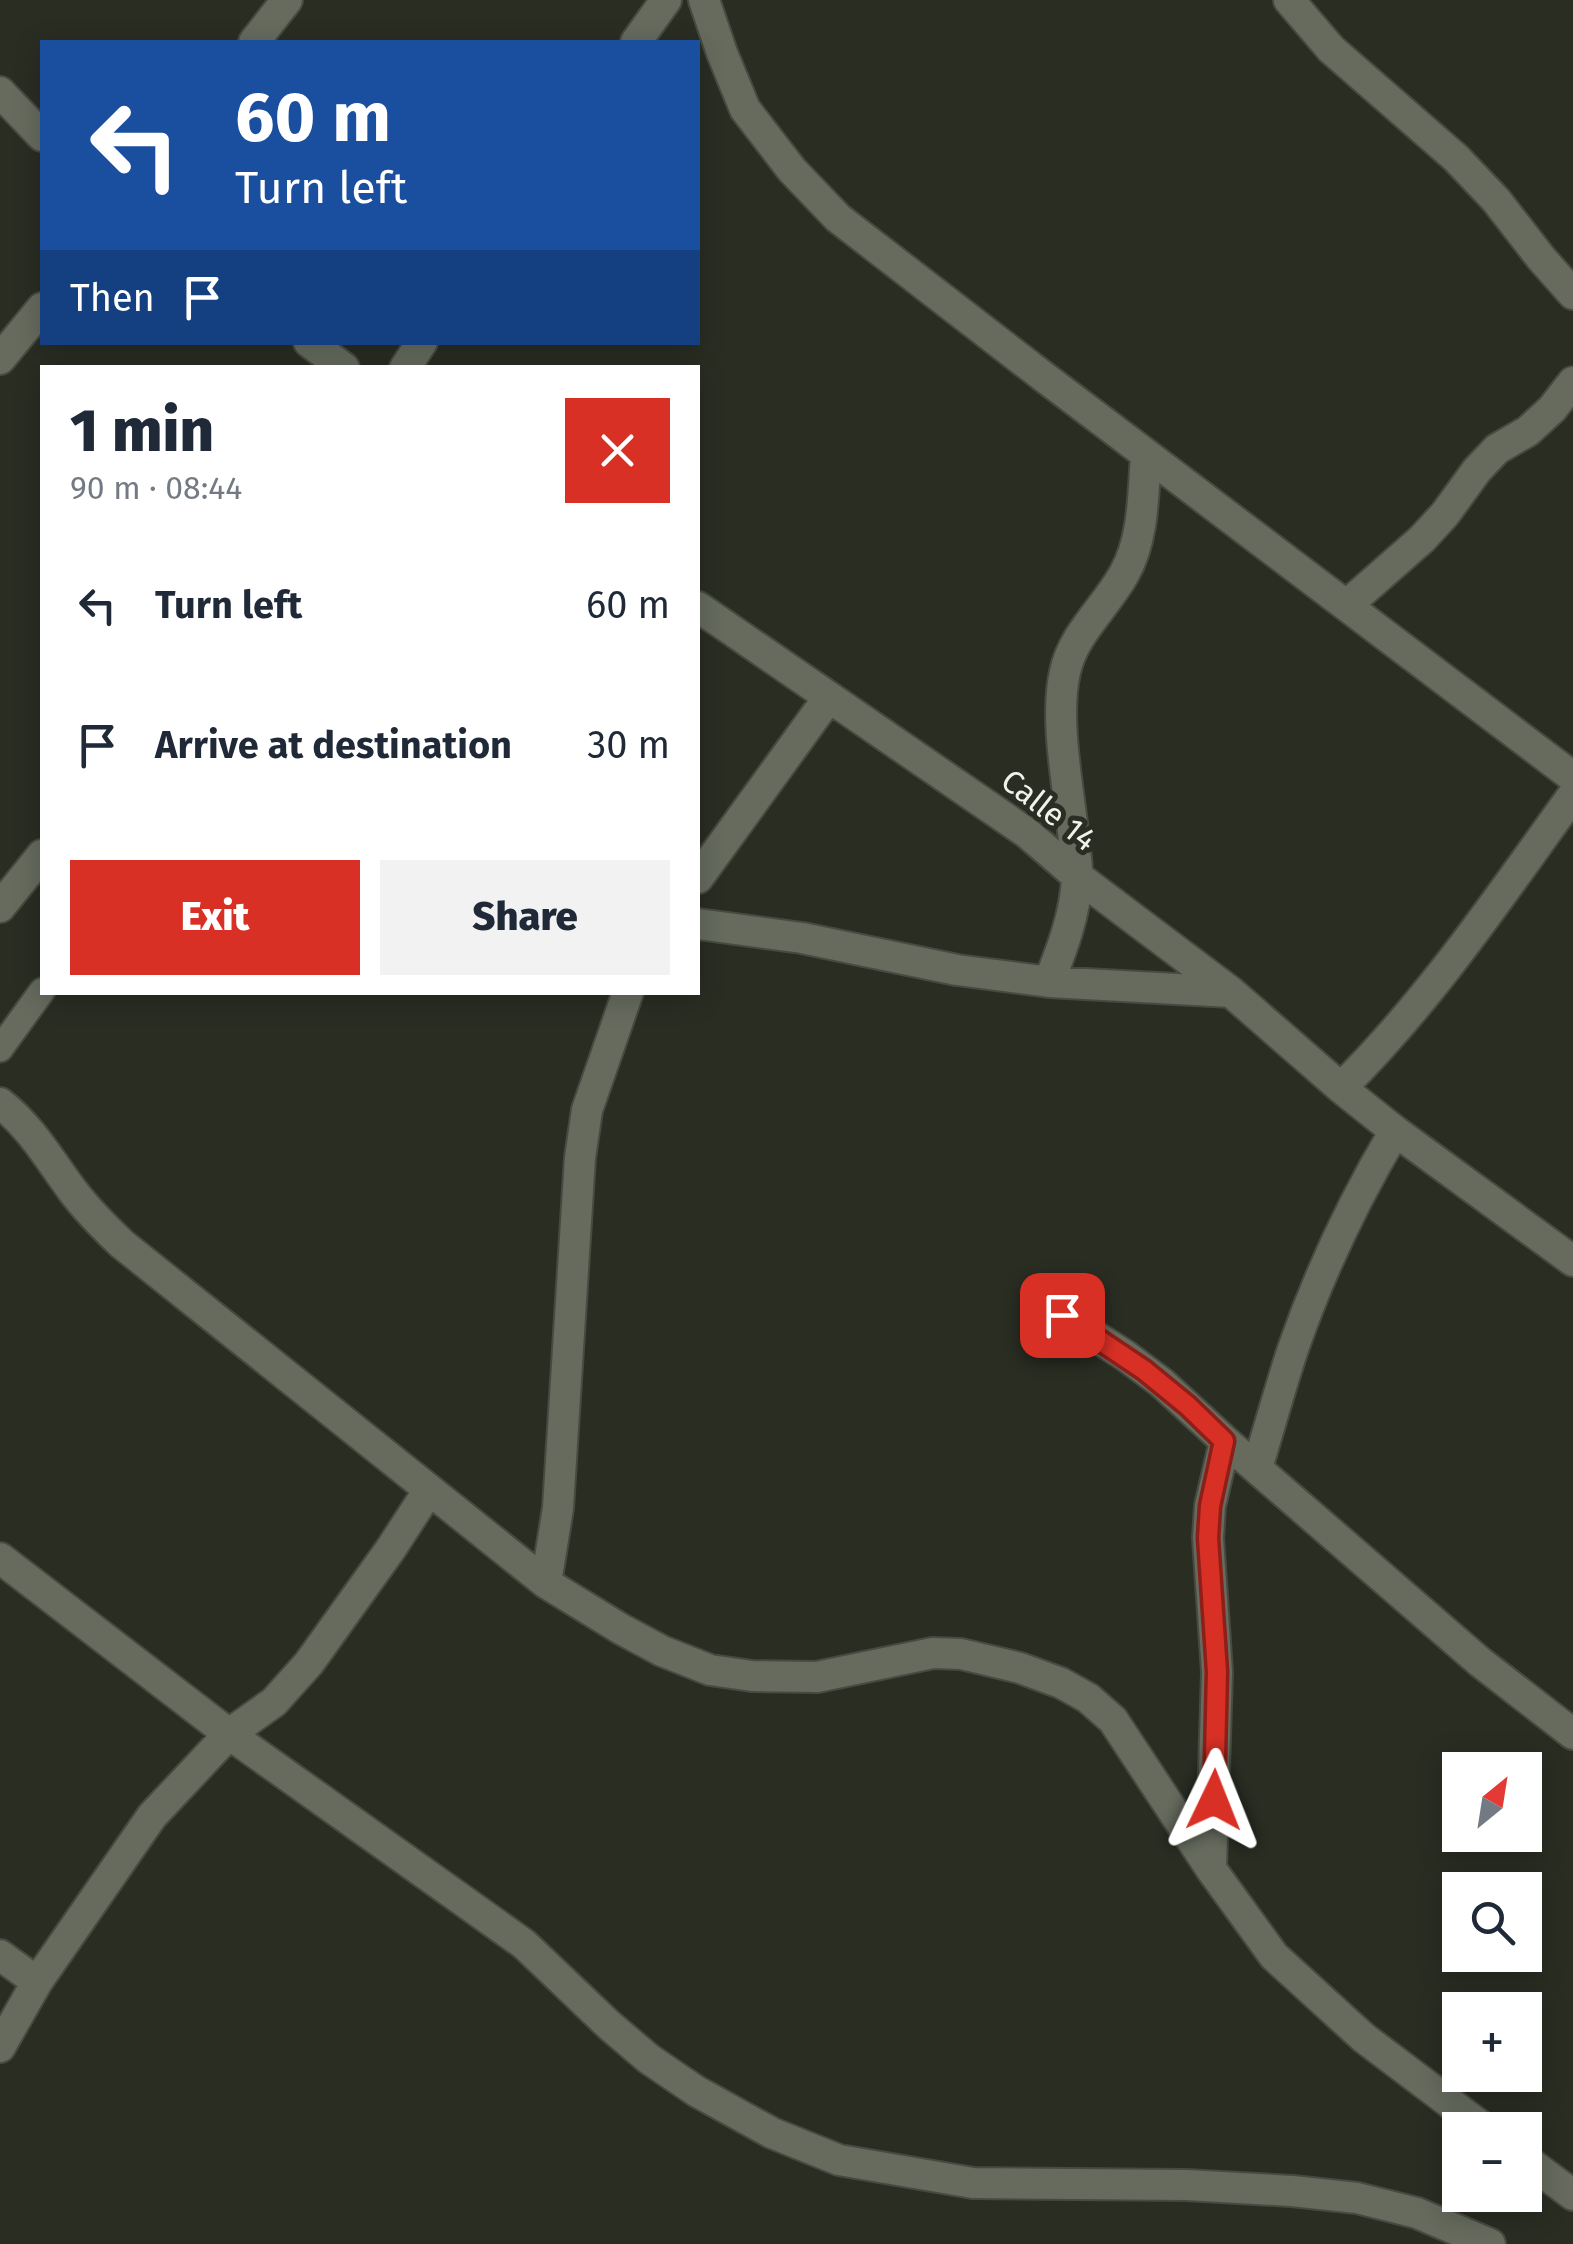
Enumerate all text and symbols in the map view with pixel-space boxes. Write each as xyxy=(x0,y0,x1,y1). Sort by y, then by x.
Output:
text: 60 m xyxy=(235,76,391,160)
icon: left xyxy=(70,80,200,210)
text: Turn left xyxy=(235,161,407,215)
icon: arrive xyxy=(175,270,230,325)
text: Then xyxy=(70,275,155,321)
text: 1 min xyxy=(70,395,214,467)
button: close xyxy=(565,398,670,503)
text: 90 m · 08:44 xyxy=(70,469,242,507)
icon: left xyxy=(70,578,125,633)
text: Turn left xyxy=(155,582,302,628)
text: 60 m xyxy=(586,582,670,628)
icon: arrive xyxy=(70,718,125,773)
text: Arrive at destination xyxy=(155,722,512,768)
text: 30 m xyxy=(587,722,670,768)
street label: Calle 14 xyxy=(994,761,1104,859)
button: Exit xyxy=(70,860,360,975)
button: Share xyxy=(380,860,670,975)
pin xyxy=(1020,1273,1105,1358)
icon: arrive xyxy=(1035,1288,1090,1343)
position arrow xyxy=(1162,1748,1266,1852)
north arrow xyxy=(1442,1752,1542,1852)
map controls xyxy=(1442,1752,1542,2212)
button: search xyxy=(1442,1872,1542,1972)
button: + xyxy=(1442,1992,1542,2092)
button: − xyxy=(1442,2112,1542,2212)

